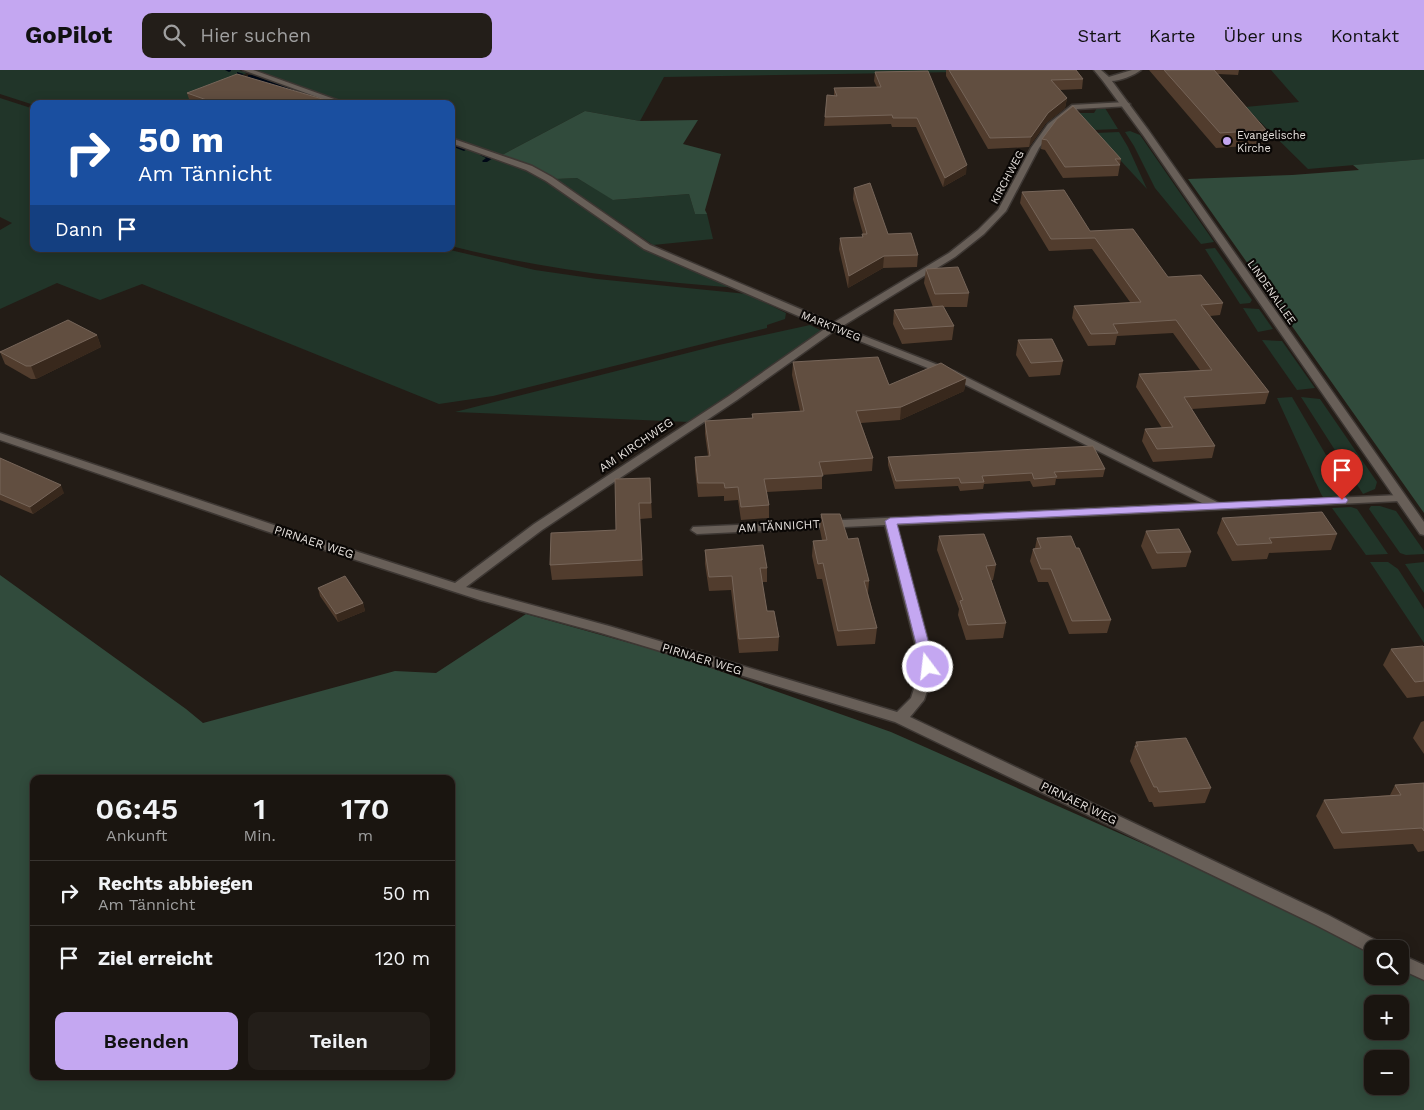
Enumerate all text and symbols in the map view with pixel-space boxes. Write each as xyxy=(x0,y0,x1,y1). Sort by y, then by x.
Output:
search box xyxy=(142,13,492,58)
text: GoPilot xyxy=(25,21,112,49)
icon: search xyxy=(160,21,188,49)
text: Hier suchen xyxy=(200,24,311,47)
text: Start xyxy=(1077,25,1121,46)
text: Karte xyxy=(1149,25,1196,46)
text: Über uns xyxy=(1224,25,1303,46)
text: Kontakt xyxy=(1331,25,1399,46)
text: 50 m xyxy=(138,119,224,161)
icon: right xyxy=(55,120,120,185)
place label: Evangelische Kirche xyxy=(1237,129,1306,155)
marker: Evangelische Kirche xyxy=(1221,135,1233,147)
street label: KIRCHWEG xyxy=(988,148,1027,206)
text: Am Tännicht xyxy=(138,161,272,186)
icon: arrive xyxy=(113,215,141,243)
text: Dann xyxy=(55,218,103,241)
street label: LINDENALLEE xyxy=(1245,258,1299,327)
street label: MARKTWEG xyxy=(799,309,863,344)
street label: AM KIRCHWEG xyxy=(596,415,676,475)
pin xyxy=(1321,449,1363,500)
icon: arrive xyxy=(1328,456,1356,484)
street label: AM TÄNNICHT xyxy=(738,517,820,535)
street label: PIRNAER WEG xyxy=(273,523,355,561)
street label: PIRNAER WEG xyxy=(660,640,744,678)
position arrow xyxy=(901,640,953,692)
street label: PIRNAER WEG xyxy=(1039,779,1119,827)
text: 06:45 xyxy=(95,791,178,826)
text: 1 xyxy=(253,791,266,826)
text: 170 xyxy=(341,791,390,826)
text: Ankunft xyxy=(106,826,168,845)
text: Min. xyxy=(244,826,276,845)
text: m xyxy=(358,826,373,845)
text: Rechts abbiegen xyxy=(98,872,253,895)
icon: right xyxy=(55,879,83,907)
text: 50 m xyxy=(383,882,430,905)
text: Am Tännicht xyxy=(98,895,195,914)
map controls xyxy=(1364,940,1409,1095)
button: search xyxy=(1364,940,1409,985)
icon: arrive xyxy=(55,944,83,972)
text: Ziel erreicht xyxy=(98,947,213,970)
text: 120 m xyxy=(375,947,430,970)
button: + xyxy=(1364,995,1409,1040)
button: Beenden xyxy=(55,1012,238,1070)
button: Teilen xyxy=(248,1012,430,1070)
button: − xyxy=(1364,1050,1409,1095)

